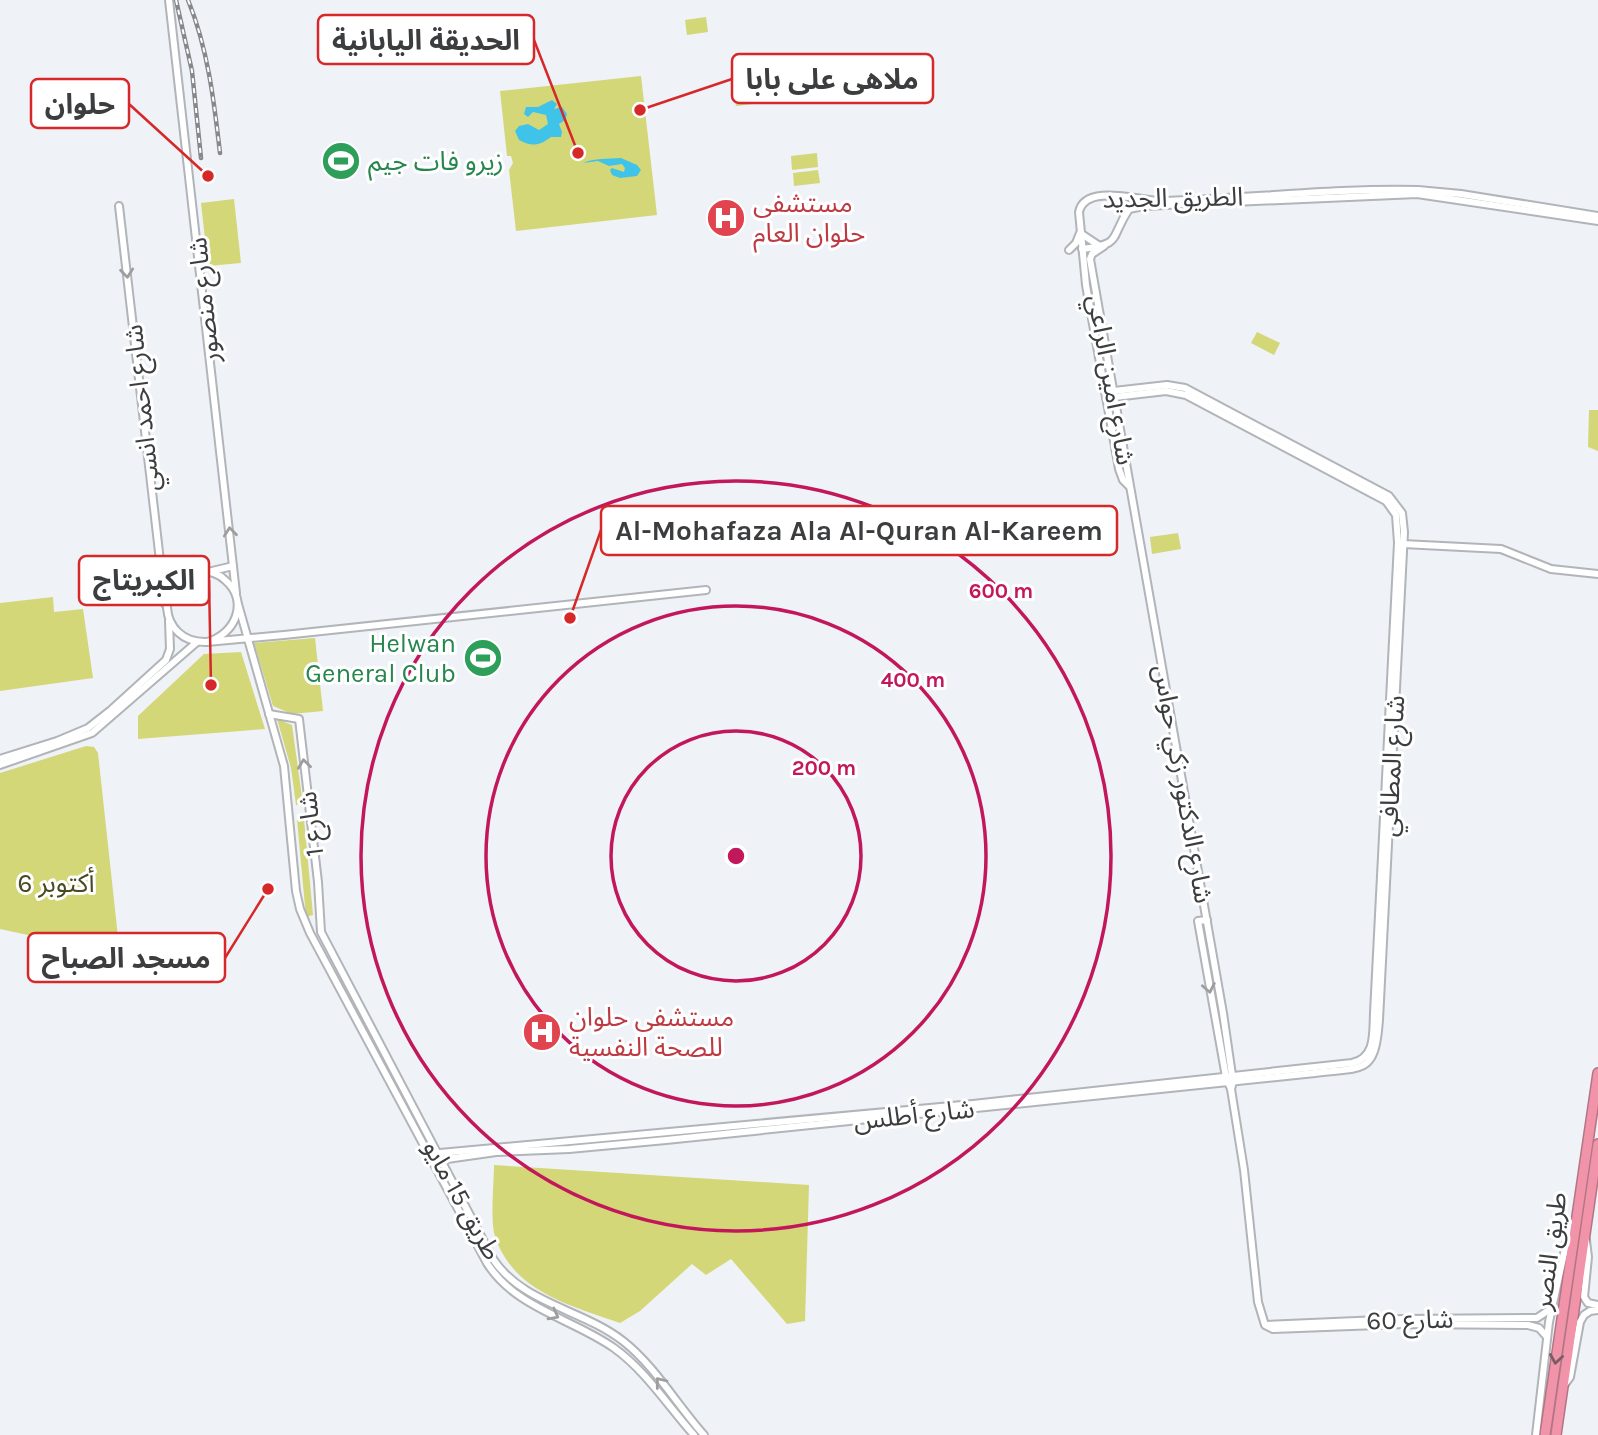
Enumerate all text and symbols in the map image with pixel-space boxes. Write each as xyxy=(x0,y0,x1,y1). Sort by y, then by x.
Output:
callout: الحديقة اليابانية xyxy=(318,15,534,64)
text: الحديقة اليابانية xyxy=(332,24,520,57)
callout: ملاهى على بابا xyxy=(732,54,933,103)
text: ملاهى على بابا xyxy=(745,63,919,96)
callout: حلوان xyxy=(31,79,129,128)
text: حلوان xyxy=(45,88,115,121)
sports icon: زيرو فات جيم xyxy=(320,140,362,182)
place label: زيرو فات جيم xyxy=(368,146,503,181)
street label: الطريق الجديد xyxy=(1102,181,1244,215)
place label: مستشفى حلوان العام xyxy=(753,188,865,253)
hospital icon: مستشفى حلوان العام xyxy=(705,197,747,239)
street label: شارع منصور xyxy=(182,235,229,365)
one-way arrow xyxy=(119,268,134,279)
street label: شارع امين الراعي xyxy=(1077,292,1141,468)
street label: شارع احمد انسي xyxy=(118,323,170,493)
callout: Al-Mohafaza Ala Al-Quran Al-Kareem xyxy=(601,506,1117,555)
text: Al-Mohafaza Ala Al-Quran Al-Kareem xyxy=(615,514,1103,547)
one-way arrow xyxy=(222,526,237,537)
callout: الكبريتاج xyxy=(79,556,209,605)
text: الكبريتاج xyxy=(93,564,195,601)
text: 600 m xyxy=(969,579,1033,603)
place label: Helwan General Club xyxy=(305,628,456,689)
sports icon: Helwan General Club xyxy=(462,637,504,679)
street label: شارع الدكتور زكي حواس xyxy=(1143,662,1219,906)
text: 400 m xyxy=(881,668,945,692)
street label: شارع المطافي xyxy=(1373,694,1415,838)
text: 200 m xyxy=(792,756,856,780)
one-way arrow xyxy=(297,758,312,770)
street label: شارع 1 xyxy=(292,789,333,858)
centre of rings xyxy=(724,844,748,868)
park label: 6 أكتوبر xyxy=(17,866,95,899)
callout: مسجد الصباح xyxy=(28,933,225,982)
text: مسجد الصباح xyxy=(41,942,211,979)
one-way arrow xyxy=(1201,982,1216,994)
place label: مستشفي حلوان للصحة النفسية xyxy=(569,1002,734,1063)
hospital icon: مستشفي حلوان للصحة النفسية xyxy=(521,1011,563,1053)
street label: شارع أطلس xyxy=(852,1092,976,1140)
street label: طريق 15 مايو xyxy=(416,1134,508,1266)
street label: طريق النصر xyxy=(1526,1190,1574,1313)
street label: شارع 60 xyxy=(1366,1304,1454,1339)
one-way arrow xyxy=(547,1306,559,1320)
one-way arrow xyxy=(1549,1353,1564,1365)
one-way arrow xyxy=(656,1378,669,1390)

